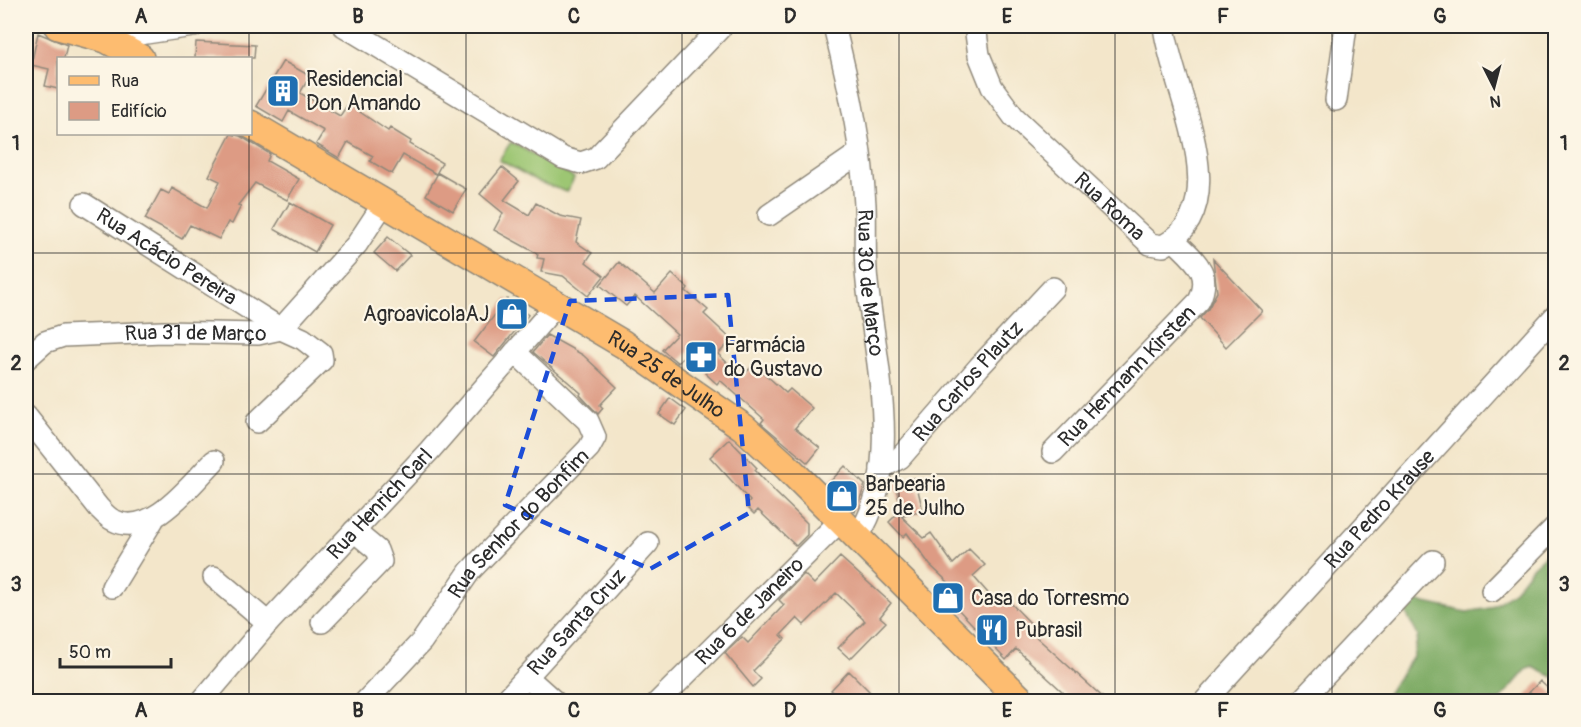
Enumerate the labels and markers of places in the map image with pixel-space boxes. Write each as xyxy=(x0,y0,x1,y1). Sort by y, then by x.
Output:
place label: Residencial Don Amando xyxy=(306,66,421,117)
building icon: Residencial Don Amando xyxy=(265,73,301,109)
shop icon: AgroavicolaAJ xyxy=(494,296,530,332)
place label: AgroavicolaAJ xyxy=(363,301,489,328)
place label: Farmácia do Gustavo xyxy=(724,332,823,383)
pharmacy icon: Farmácia do Gustavo xyxy=(683,339,719,375)
place label: Barbearia 25 de Julho xyxy=(865,471,965,522)
shop icon: Barbearia 25 de Julho xyxy=(824,478,860,514)
shop icon: Casa do Torresmo xyxy=(930,580,966,616)
place label: Casa do Torresmo xyxy=(971,585,1129,612)
restaurant icon: Pubrasil xyxy=(974,612,1010,648)
place label: Pubrasil xyxy=(1015,617,1083,644)

